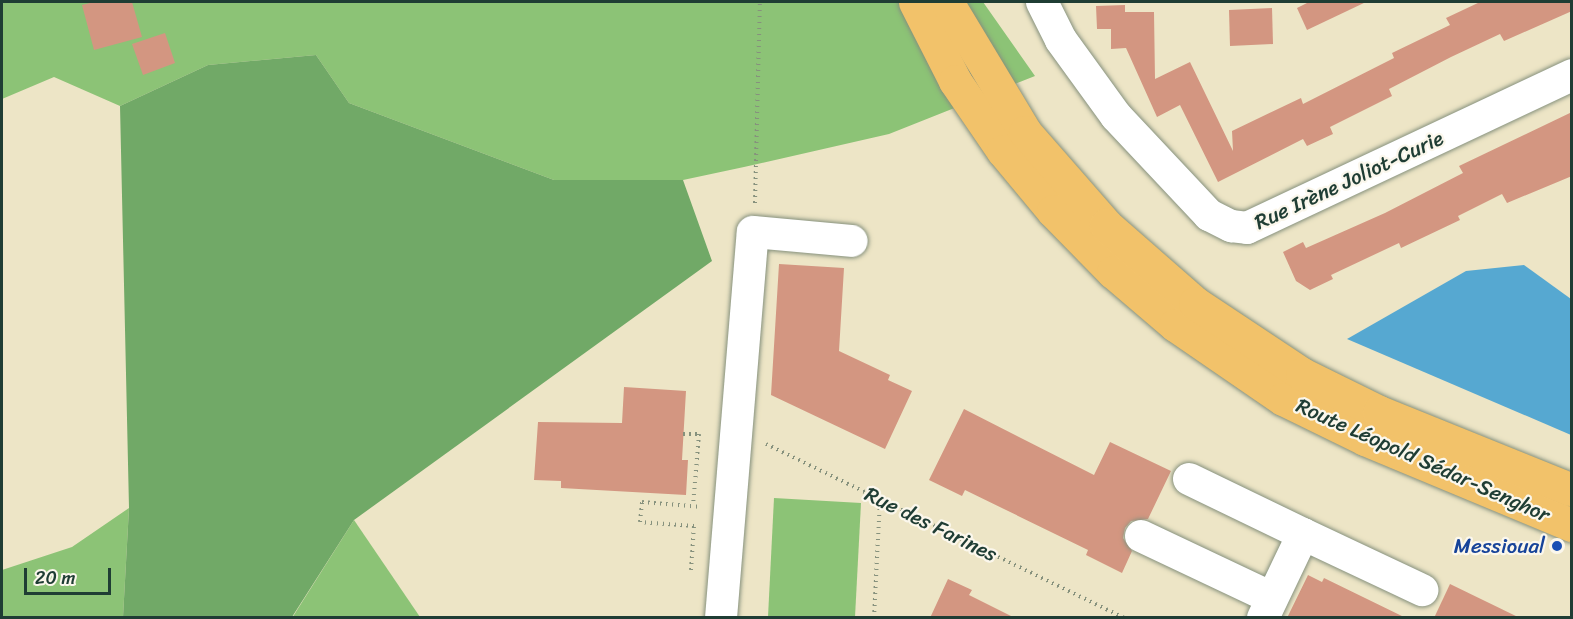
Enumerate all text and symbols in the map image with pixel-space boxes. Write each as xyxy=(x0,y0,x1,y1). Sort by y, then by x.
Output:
street label: Rue Irène Joliot-Curie xyxy=(1250,125,1448,235)
street label: Route Léopold Sédar-Senghor xyxy=(1292,393,1554,527)
street label: Rue des Farines xyxy=(861,481,1001,567)
place label: Messioual xyxy=(1454,533,1545,559)
marker: Messioual xyxy=(1550,539,1564,553)
scale bar xyxy=(27,556,114,594)
text: 20 m xyxy=(35,562,75,594)

